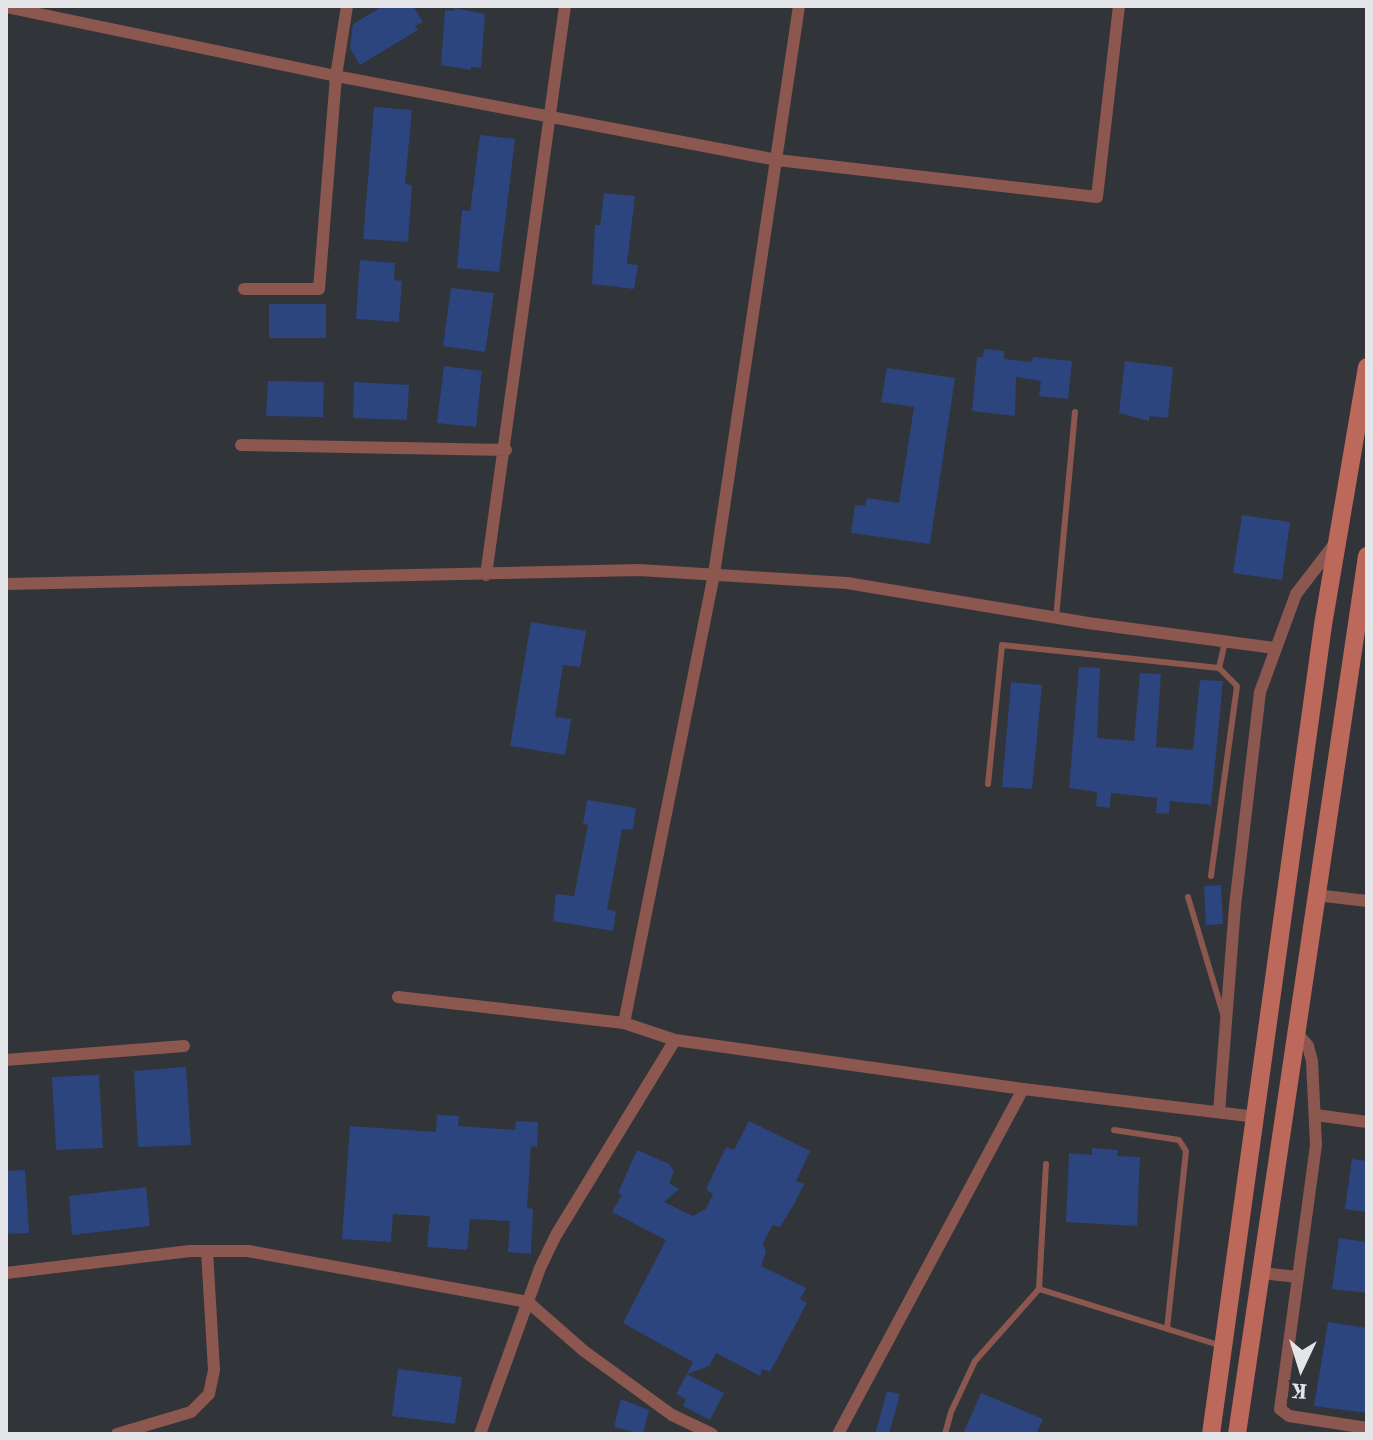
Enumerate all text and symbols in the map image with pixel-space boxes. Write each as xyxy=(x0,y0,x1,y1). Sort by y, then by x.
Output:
north arrow xyxy=(1261,1328,1341,1408)
text: K xyxy=(1291,1376,1308,1407)

